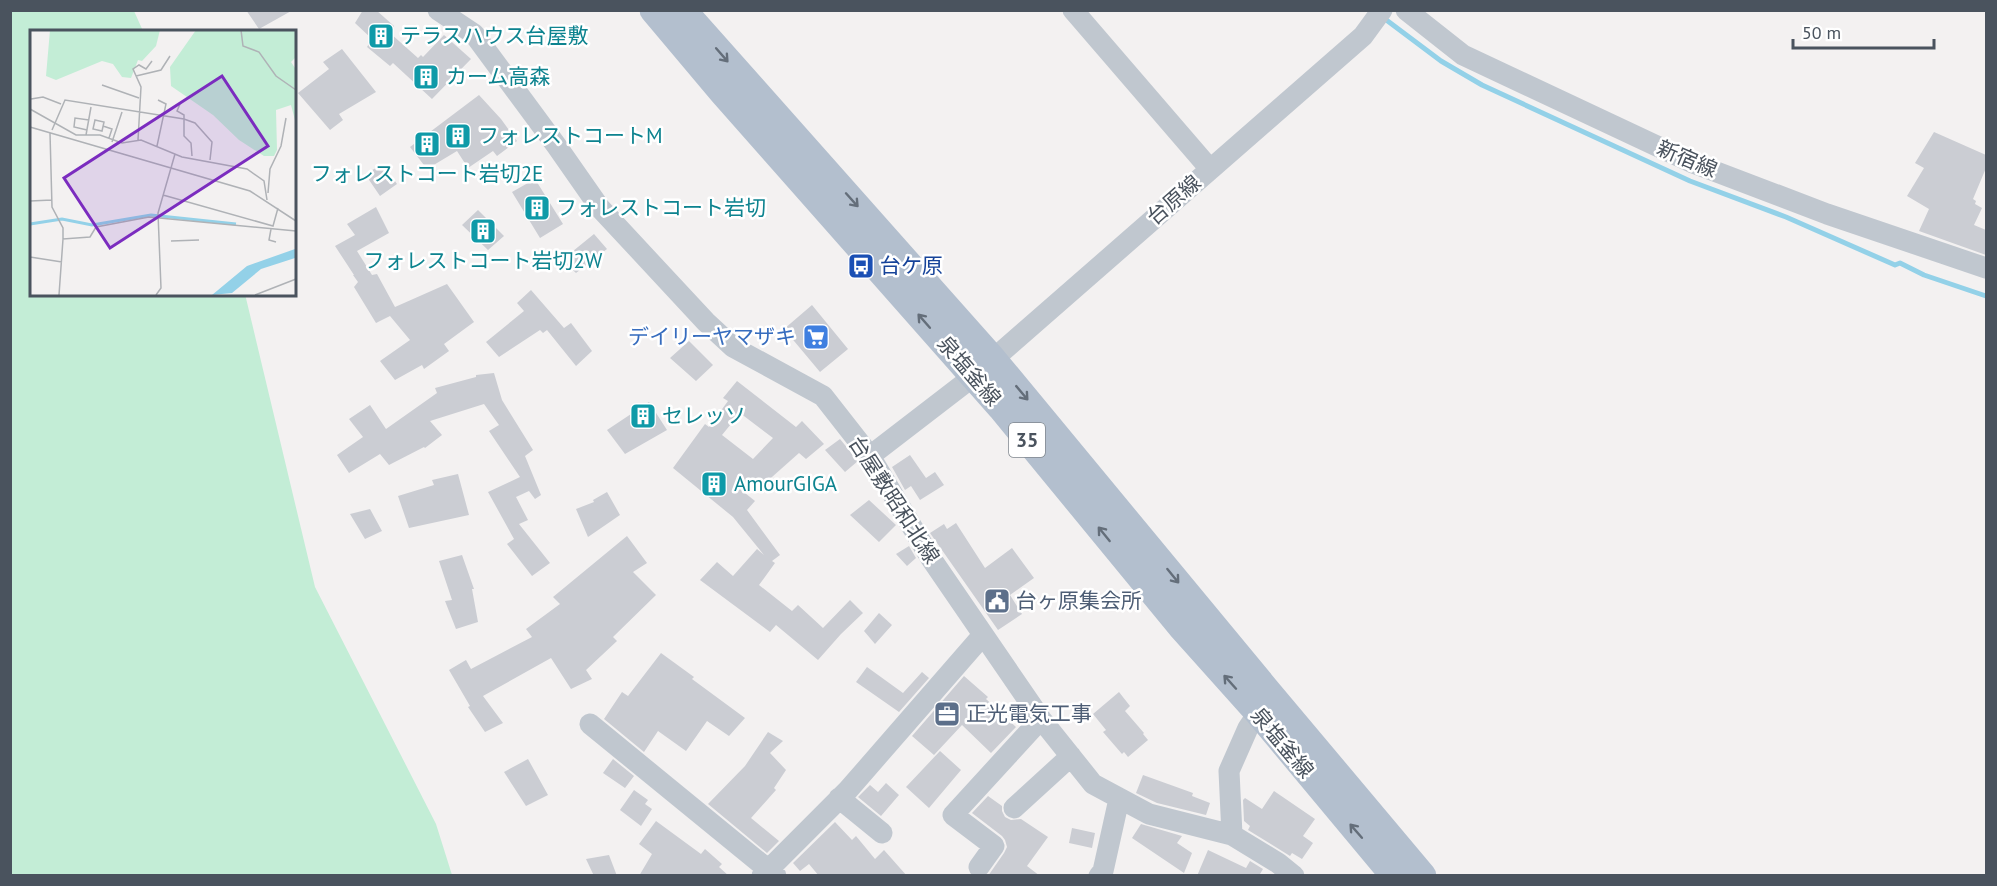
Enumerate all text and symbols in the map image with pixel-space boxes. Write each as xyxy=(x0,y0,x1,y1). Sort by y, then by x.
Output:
scale bar xyxy=(1793,12,1934,50)
building icon: テラスハウス台屋敷 xyxy=(366,21,396,51)
text: 50 m xyxy=(1802,21,1841,44)
place label: テラスハウス台屋敷 xyxy=(400,22,589,49)
inset map xyxy=(30,30,296,296)
one-way arrow xyxy=(714,46,728,62)
building icon: カーム高森 xyxy=(411,62,441,92)
place label: カーム高森 xyxy=(446,63,550,90)
building icon: フォレストコートM xyxy=(443,121,473,151)
place label: フォレストコートM xyxy=(478,122,663,149)
building icon: フォレストコート岩切2E xyxy=(412,129,442,159)
street label: 新宿線 xyxy=(1653,134,1721,183)
place label: フォレストコート岩切2E xyxy=(311,160,543,187)
street label: 台原線 xyxy=(1141,169,1206,230)
one-way arrow xyxy=(845,192,859,207)
building icon: フォレストコート岩切 xyxy=(522,193,552,223)
place label: フォレストコート岩切 xyxy=(556,194,766,221)
building icon: フォレストコート岩切2W xyxy=(468,216,498,246)
place label: フォレストコート岩切2W xyxy=(364,247,603,274)
bus stop icon: 台ケ原 xyxy=(846,251,876,281)
place label: 台ケ原 xyxy=(880,252,943,279)
one-way arrow xyxy=(917,314,931,329)
supermarket icon: デイリーヤマザキ xyxy=(801,322,831,352)
place label: デイリーヤマザキ xyxy=(628,323,796,350)
street label: 泉塩釜線 xyxy=(932,330,1007,411)
one-way arrow xyxy=(1016,385,1029,401)
building icon: セレッソ xyxy=(628,401,658,431)
place label: セレッソ xyxy=(662,402,746,429)
road number: 35 xyxy=(1009,423,1045,457)
street label: 台屋敷昭和北線 xyxy=(843,431,946,569)
building icon: AmourGIGA xyxy=(699,469,729,499)
place label: AmourGIGA xyxy=(734,470,838,497)
one-way arrow xyxy=(1098,526,1111,542)
one-way arrow xyxy=(1166,568,1179,584)
public building icon: 台ヶ原集会所 xyxy=(982,586,1012,616)
place label: 台ヶ原集会所 xyxy=(1016,587,1142,614)
one-way arrow xyxy=(1223,675,1237,690)
office icon: 正光電気工事 xyxy=(932,699,962,729)
place label: 正光電気工事 xyxy=(966,700,1092,727)
street label: 泉塩釜線 xyxy=(1245,702,1320,784)
one-way arrow xyxy=(1350,823,1363,839)

